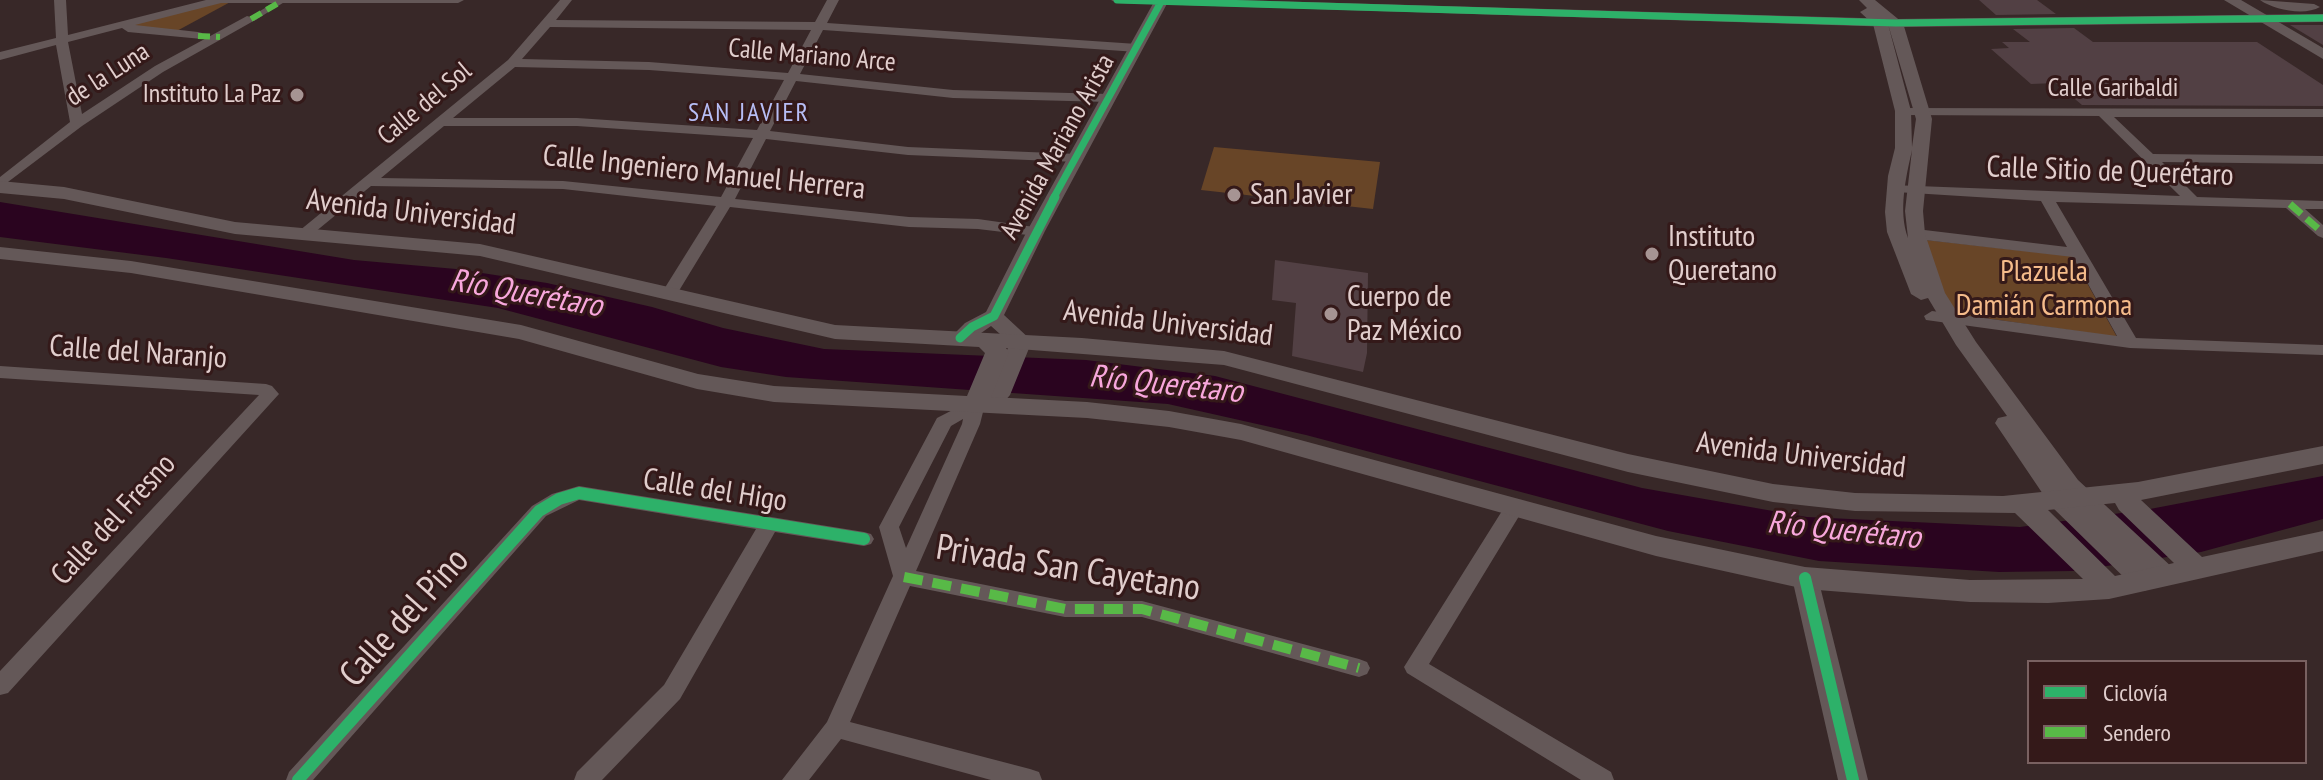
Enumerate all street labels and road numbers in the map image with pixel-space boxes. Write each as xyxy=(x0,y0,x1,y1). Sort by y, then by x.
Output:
street label: Calle Mariano Arce xyxy=(727,33,897,79)
street label: de la Luna xyxy=(61,37,155,113)
street label: Avenida Mariano Arista xyxy=(994,49,1122,245)
street label: Calle del Sol xyxy=(372,56,478,152)
street label: Calle Garibaldi xyxy=(2048,73,2178,105)
street label: Calle Ingeniero Manuel Herrera xyxy=(541,138,867,208)
street label: Calle Sitio de Querétaro xyxy=(1986,150,2234,194)
street label: Avenida Universidad xyxy=(304,182,518,244)
street label: Avenida Universidad xyxy=(1061,293,1275,355)
street label: Calle del Naranjo xyxy=(48,329,228,377)
street label: Avenida Universidad xyxy=(1694,425,1908,487)
street label: Calle del Fresno xyxy=(44,447,184,593)
street label: Calle del Higo xyxy=(640,462,790,520)
street label: Privada San Cayetano xyxy=(933,527,1203,611)
street label: Calle del Pino xyxy=(332,540,478,696)

